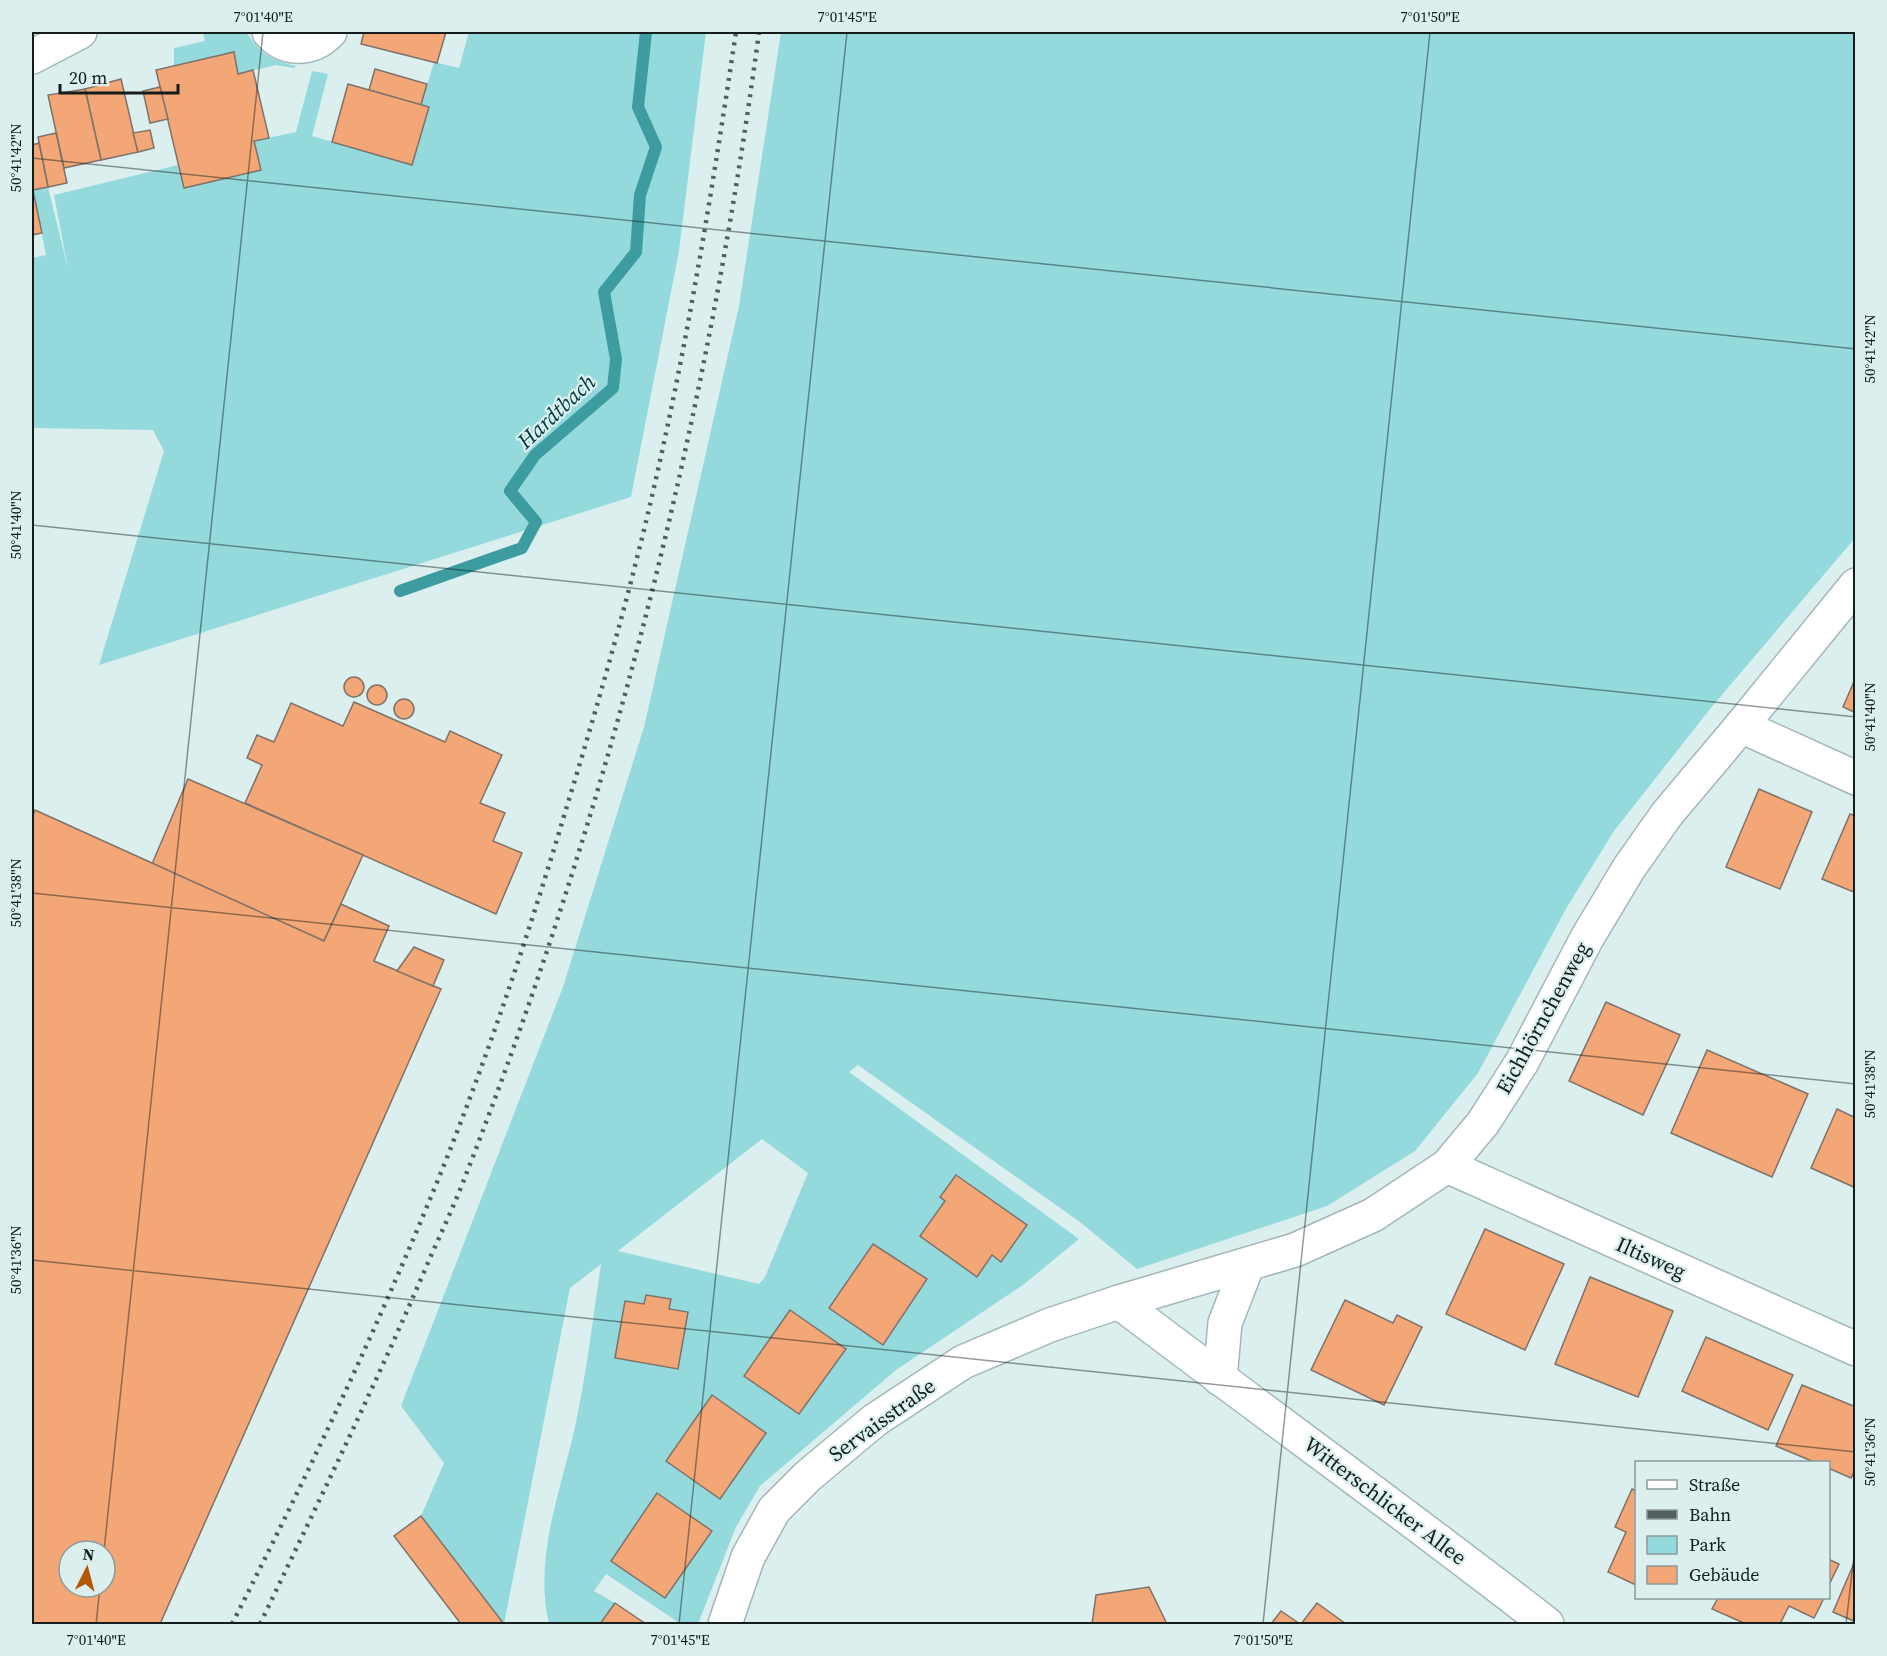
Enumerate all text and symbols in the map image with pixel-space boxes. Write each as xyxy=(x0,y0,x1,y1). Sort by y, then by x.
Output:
text: 7°01'40"E xyxy=(233,6,293,27)
text: 7°01'45"E xyxy=(817,6,877,27)
text: 7°01'50"E xyxy=(1400,6,1460,27)
scale bar xyxy=(60,57,178,95)
text: 20 m xyxy=(69,65,107,90)
text: 50°41'42"N xyxy=(5,123,26,193)
text: 50°41'42"N xyxy=(1859,314,1880,384)
water label: Hardtbach xyxy=(510,367,602,456)
text: 50°41'40"N xyxy=(5,490,26,560)
text: 50°41'40"N xyxy=(1859,682,1880,752)
text: 50°41'38"N xyxy=(5,858,26,928)
street label: Eichhörnchenweg xyxy=(1489,936,1597,1099)
text: 50°41'38"N xyxy=(1859,1049,1880,1119)
text: 50°41'36"N xyxy=(5,1225,26,1295)
street label: Iltisweg xyxy=(1612,1229,1691,1286)
street label: Servaisstraße xyxy=(822,1371,941,1468)
text: 50°41'36"N xyxy=(1859,1417,1880,1487)
street label: Witterschlicker Allee xyxy=(1298,1430,1473,1571)
legend xyxy=(1635,1461,1830,1599)
text: Straße xyxy=(1689,1472,1740,1497)
text: Bahn xyxy=(1689,1502,1731,1527)
text: Park xyxy=(1689,1532,1726,1557)
north arrow xyxy=(57,1539,117,1599)
text: N xyxy=(82,1543,96,1566)
text: Gebäude xyxy=(1689,1562,1760,1587)
text: 7°01'40"E xyxy=(66,1629,126,1650)
text: 7°01'45"E xyxy=(650,1629,710,1650)
text: 7°01'50"E xyxy=(1233,1629,1293,1650)

